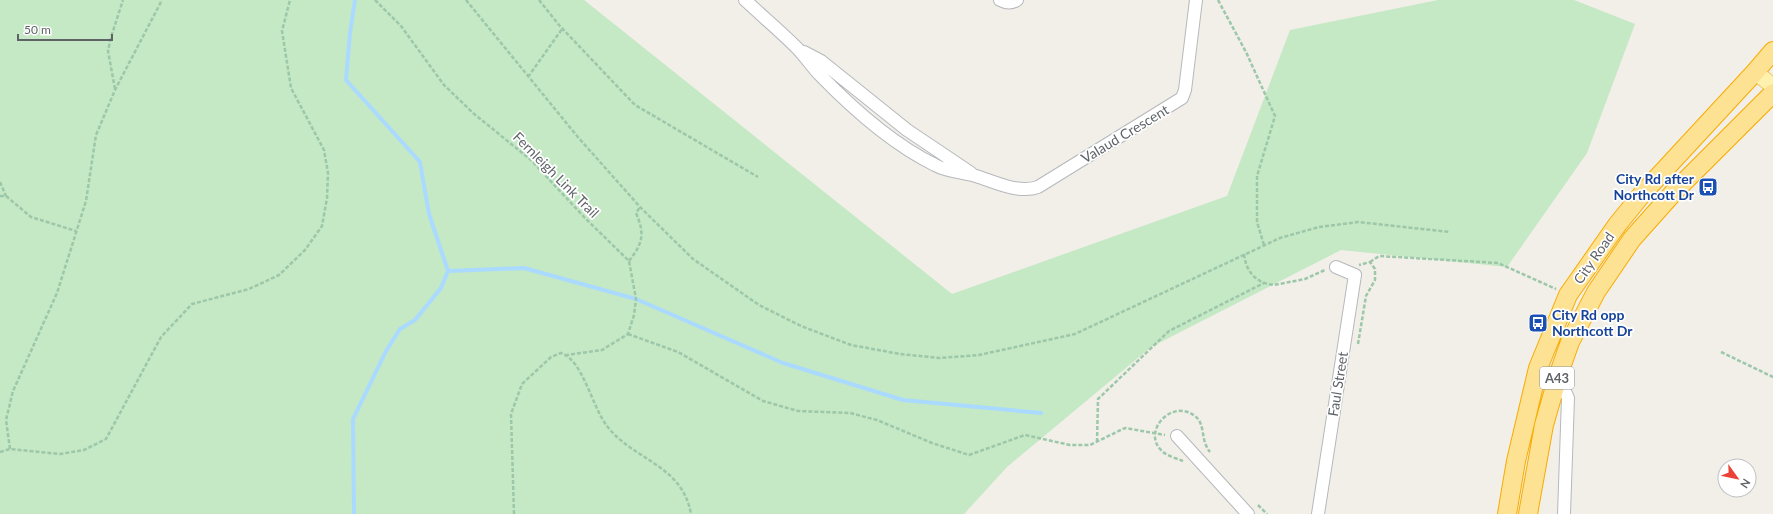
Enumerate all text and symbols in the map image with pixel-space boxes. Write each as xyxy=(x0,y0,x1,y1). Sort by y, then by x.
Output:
scale bar xyxy=(18,16,112,42)
text: 50 m xyxy=(24,22,51,37)
street label: Valaud Crescent xyxy=(1078,101,1172,166)
street label: Fernleigh Link Trail xyxy=(510,128,603,221)
place label: City Rd after Northcott Dr xyxy=(1614,170,1695,203)
bus stop icon: City Rd after Northcott Dr xyxy=(1697,176,1719,198)
street label: City Road xyxy=(1570,229,1618,287)
place label: City Rd opp Northcott Dr xyxy=(1552,306,1633,339)
bus stop icon: City Rd opp Northcott Dr xyxy=(1527,312,1549,334)
street label: Faul Street xyxy=(1324,350,1351,418)
road number: A43 xyxy=(1540,367,1574,389)
north arrow xyxy=(1717,458,1757,498)
text: N xyxy=(1738,477,1754,491)

